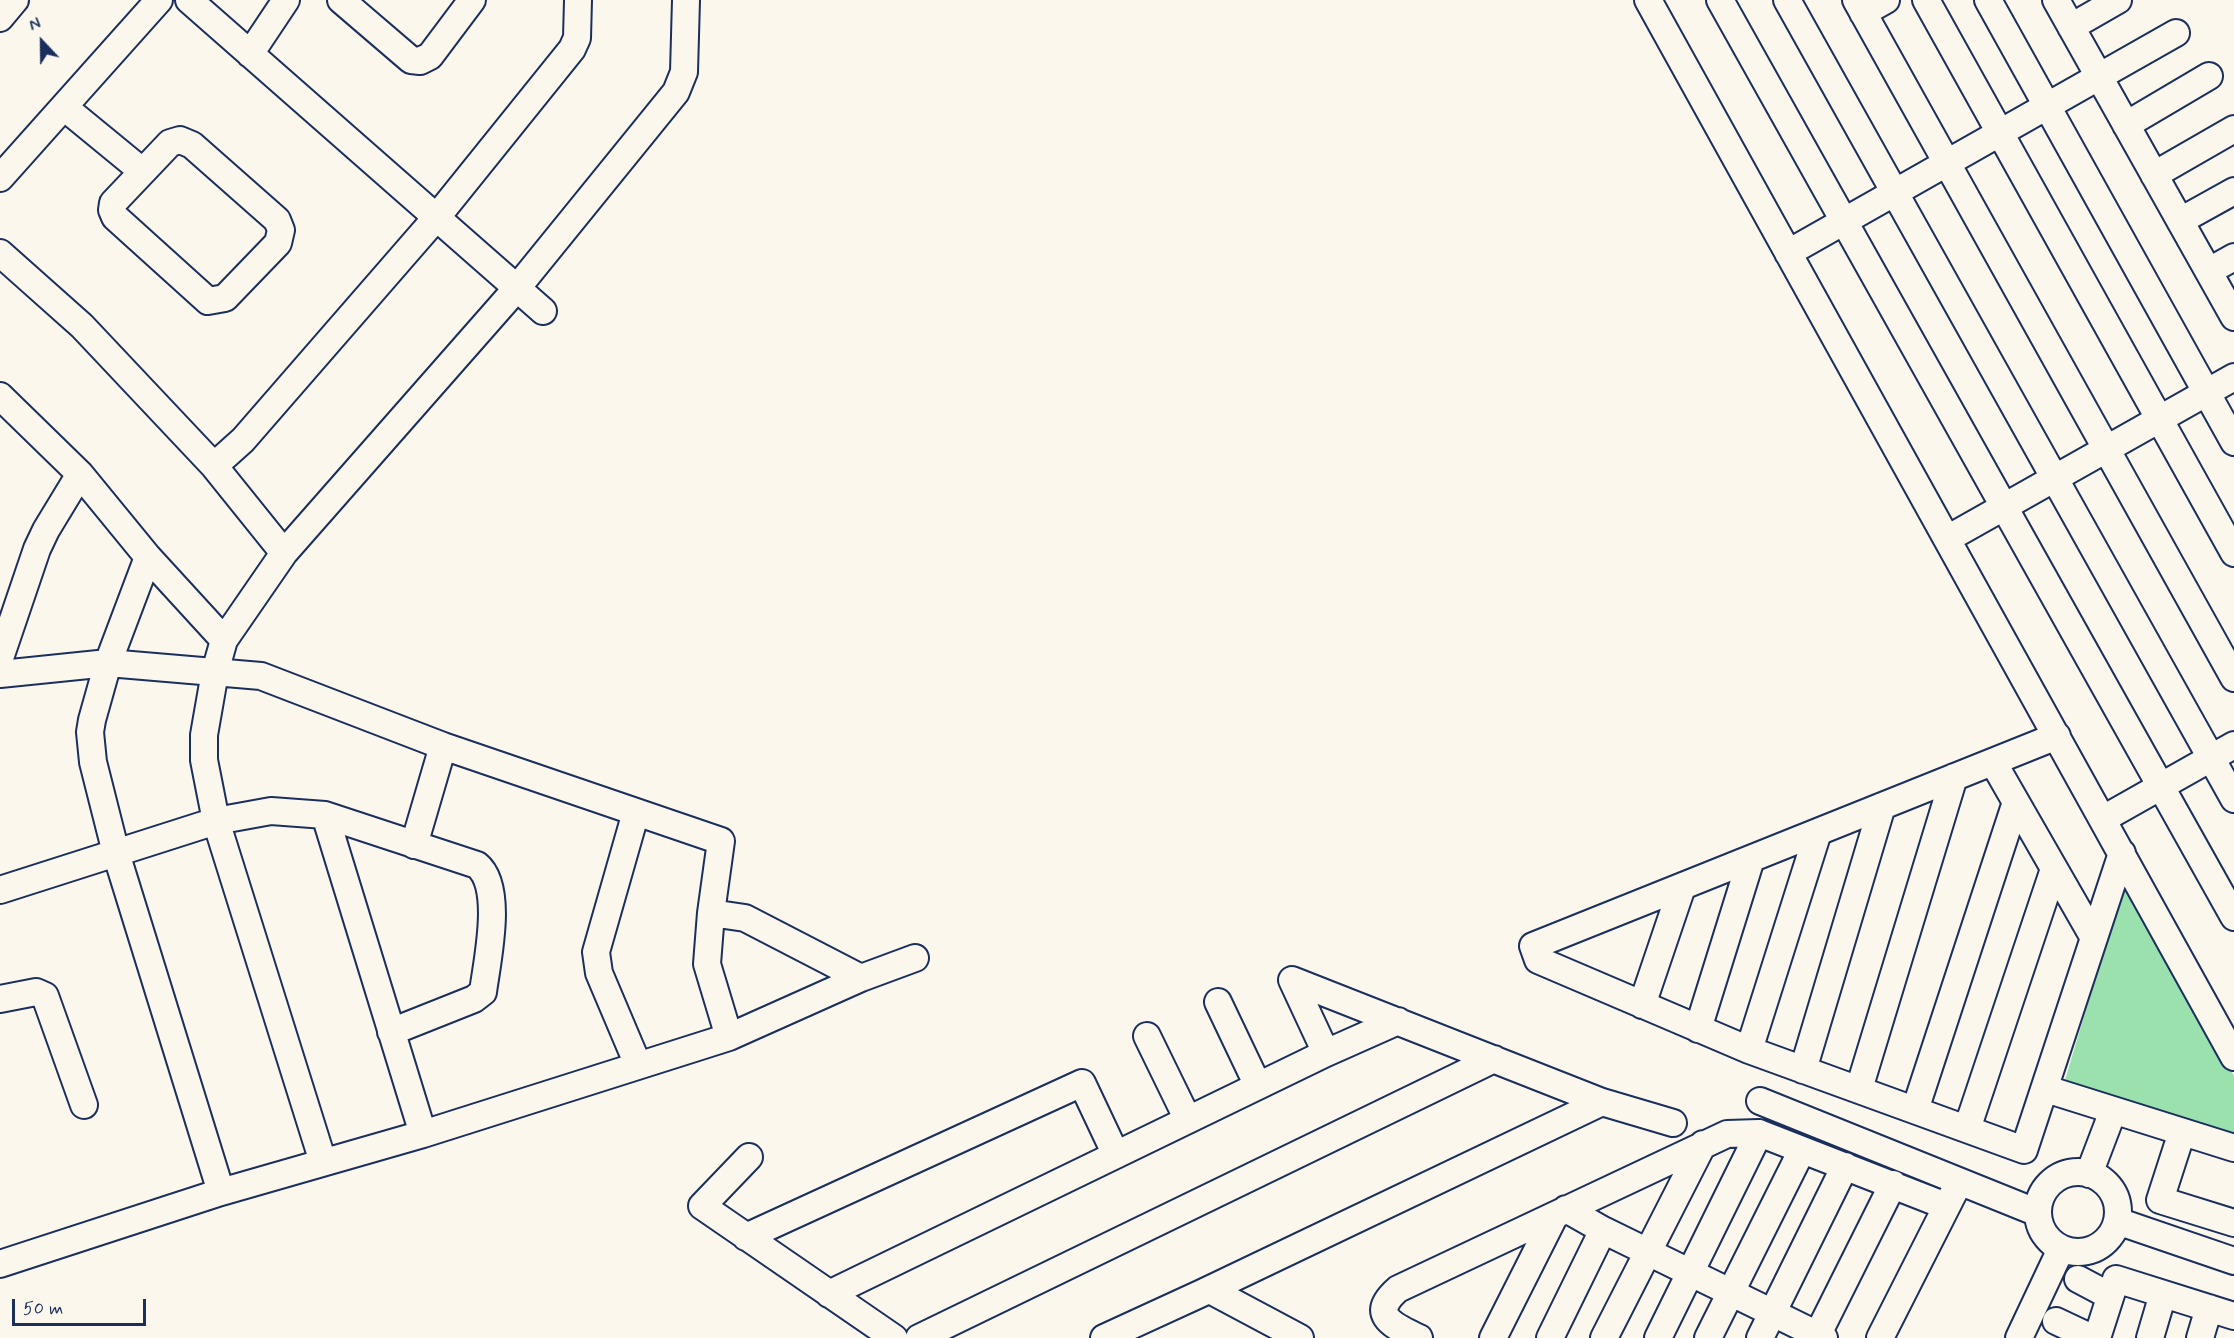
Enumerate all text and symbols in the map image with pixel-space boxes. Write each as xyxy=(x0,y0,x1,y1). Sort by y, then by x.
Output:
north arrow xyxy=(12,12,72,72)
text: N xyxy=(26,13,44,37)
scale bar xyxy=(15,1287,148,1325)
text: 50 m xyxy=(23,1297,63,1321)

